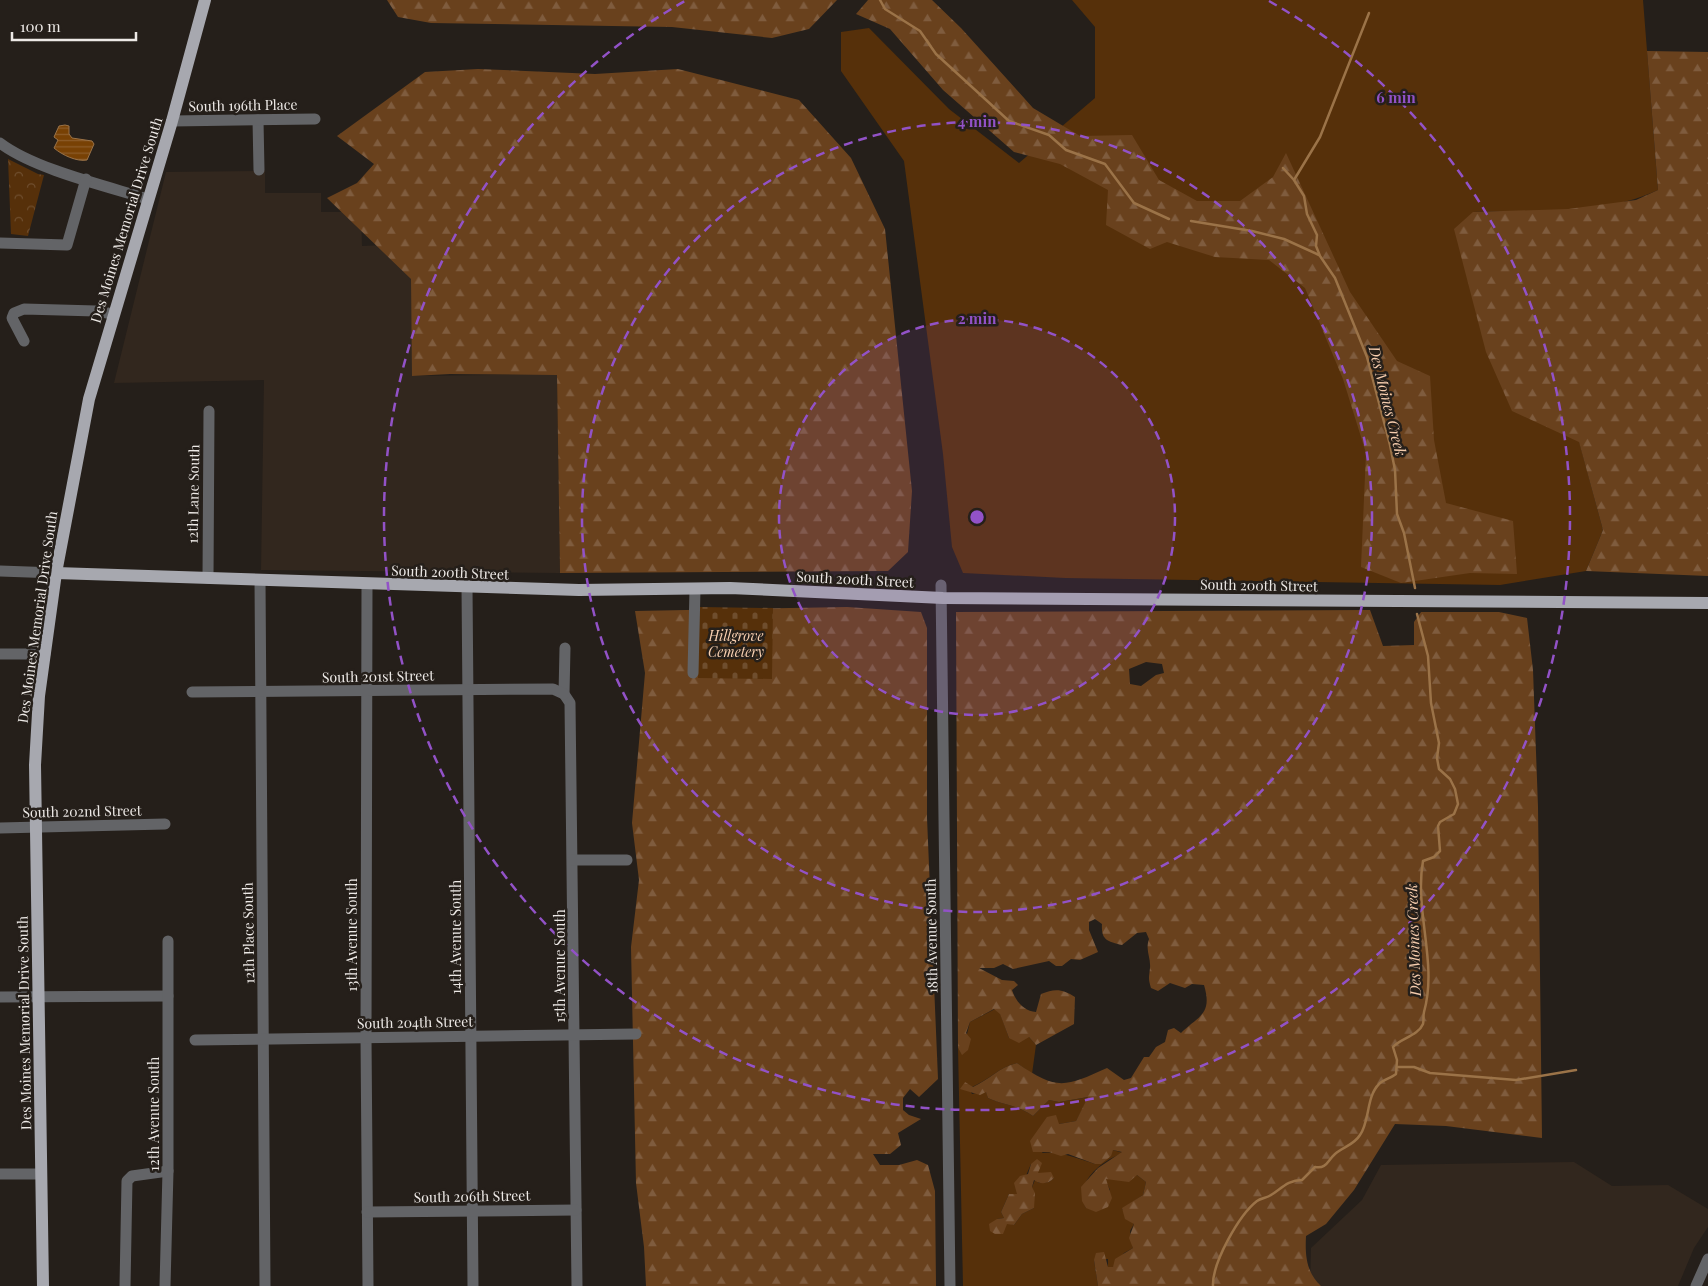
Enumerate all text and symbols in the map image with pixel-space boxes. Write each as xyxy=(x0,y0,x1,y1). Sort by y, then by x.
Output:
scale bar xyxy=(12,10,136,42)
text: 100 m xyxy=(20,16,61,36)
text: 6 min xyxy=(1376,87,1416,107)
street label: South 196th Place xyxy=(188,95,298,115)
text: 4 min xyxy=(958,111,997,131)
street label: Des Moines Memorial Drive South xyxy=(86,114,167,325)
text: 2 min xyxy=(958,308,997,328)
water label: Des Moines Creek xyxy=(1364,343,1411,458)
street label: 12th Lane South xyxy=(183,443,203,544)
centre of rings xyxy=(968,508,986,526)
street label: Des Moines Memorial Drive South xyxy=(13,509,61,724)
street label: South 200th Street xyxy=(391,560,510,584)
street label: South 200th Street xyxy=(796,566,915,592)
street label: South 200th Street xyxy=(1200,574,1319,596)
park label: Hillgrove Cemetery xyxy=(708,626,764,661)
street label: South 201st Street xyxy=(322,666,435,686)
street label: South 202nd Street xyxy=(22,800,143,822)
street label: 13th Avenue South xyxy=(342,877,361,992)
street label: 18th Avenue South xyxy=(920,878,942,994)
street label: 14th Avenue South xyxy=(446,879,465,994)
street label: 12th Place South xyxy=(238,881,258,984)
water label: Des Moines Creek xyxy=(1401,883,1425,998)
street label: 15th Avenue South xyxy=(550,909,569,1023)
street label: Des Moines Memorial Drive South xyxy=(13,915,35,1130)
street label: South 204th Street xyxy=(357,1011,474,1033)
street label: 12th Avenue South xyxy=(144,1056,163,1171)
street label: South 206th Street xyxy=(414,1185,532,1207)

